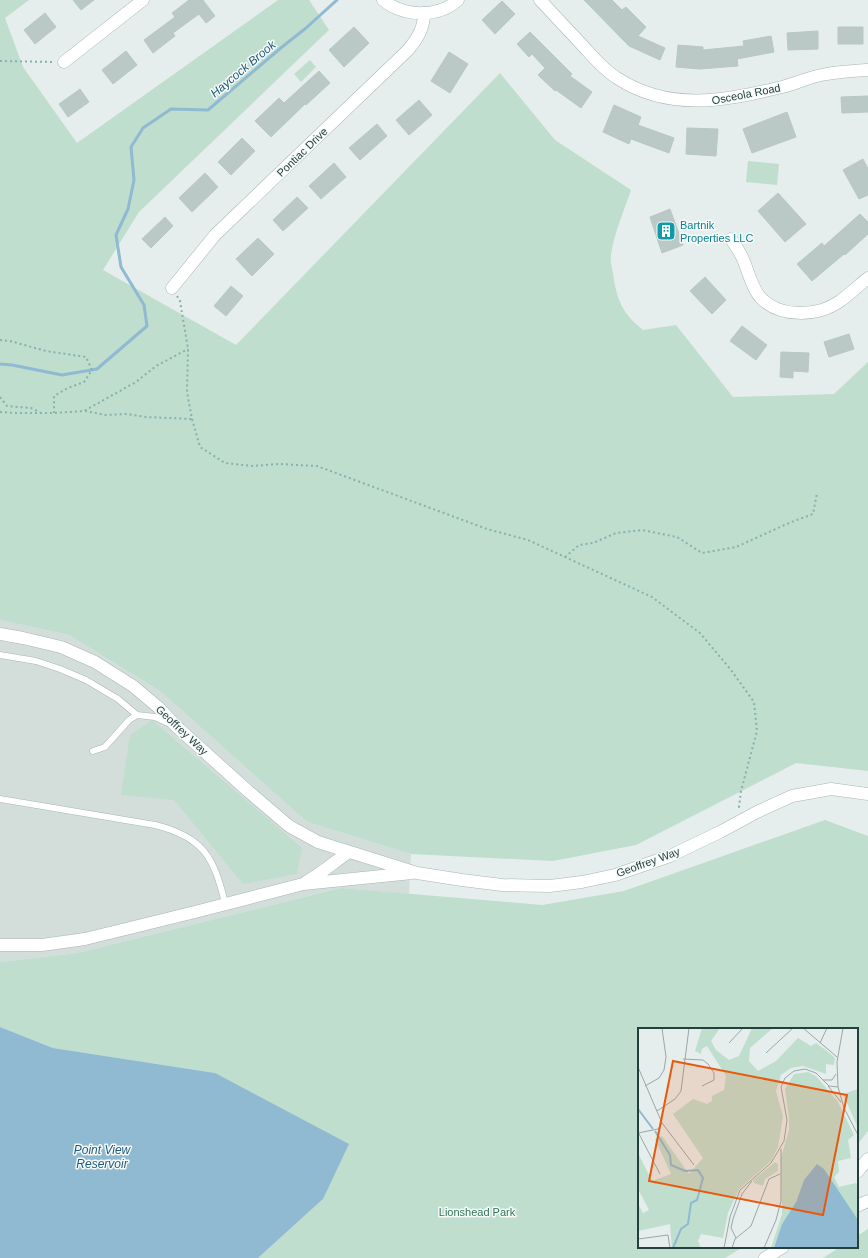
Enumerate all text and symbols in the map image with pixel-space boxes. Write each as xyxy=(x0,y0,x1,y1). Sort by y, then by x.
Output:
water label: Haycock Brook xyxy=(208,37,279,100)
street label: Osceola Road xyxy=(711,81,781,107)
street label: Pontiac Drive xyxy=(274,125,330,179)
place label: Bartnik Properties LLC xyxy=(680,219,753,244)
building icon: Bartnik Properties LLC xyxy=(655,220,677,242)
street label: Geoffrey Way xyxy=(154,703,211,757)
street label: Geoffrey Way xyxy=(615,845,682,879)
inset map xyxy=(638,1028,858,1248)
water label: Point View Reservoir xyxy=(74,1143,132,1171)
park label: Lionshead Park xyxy=(439,1206,516,1218)

